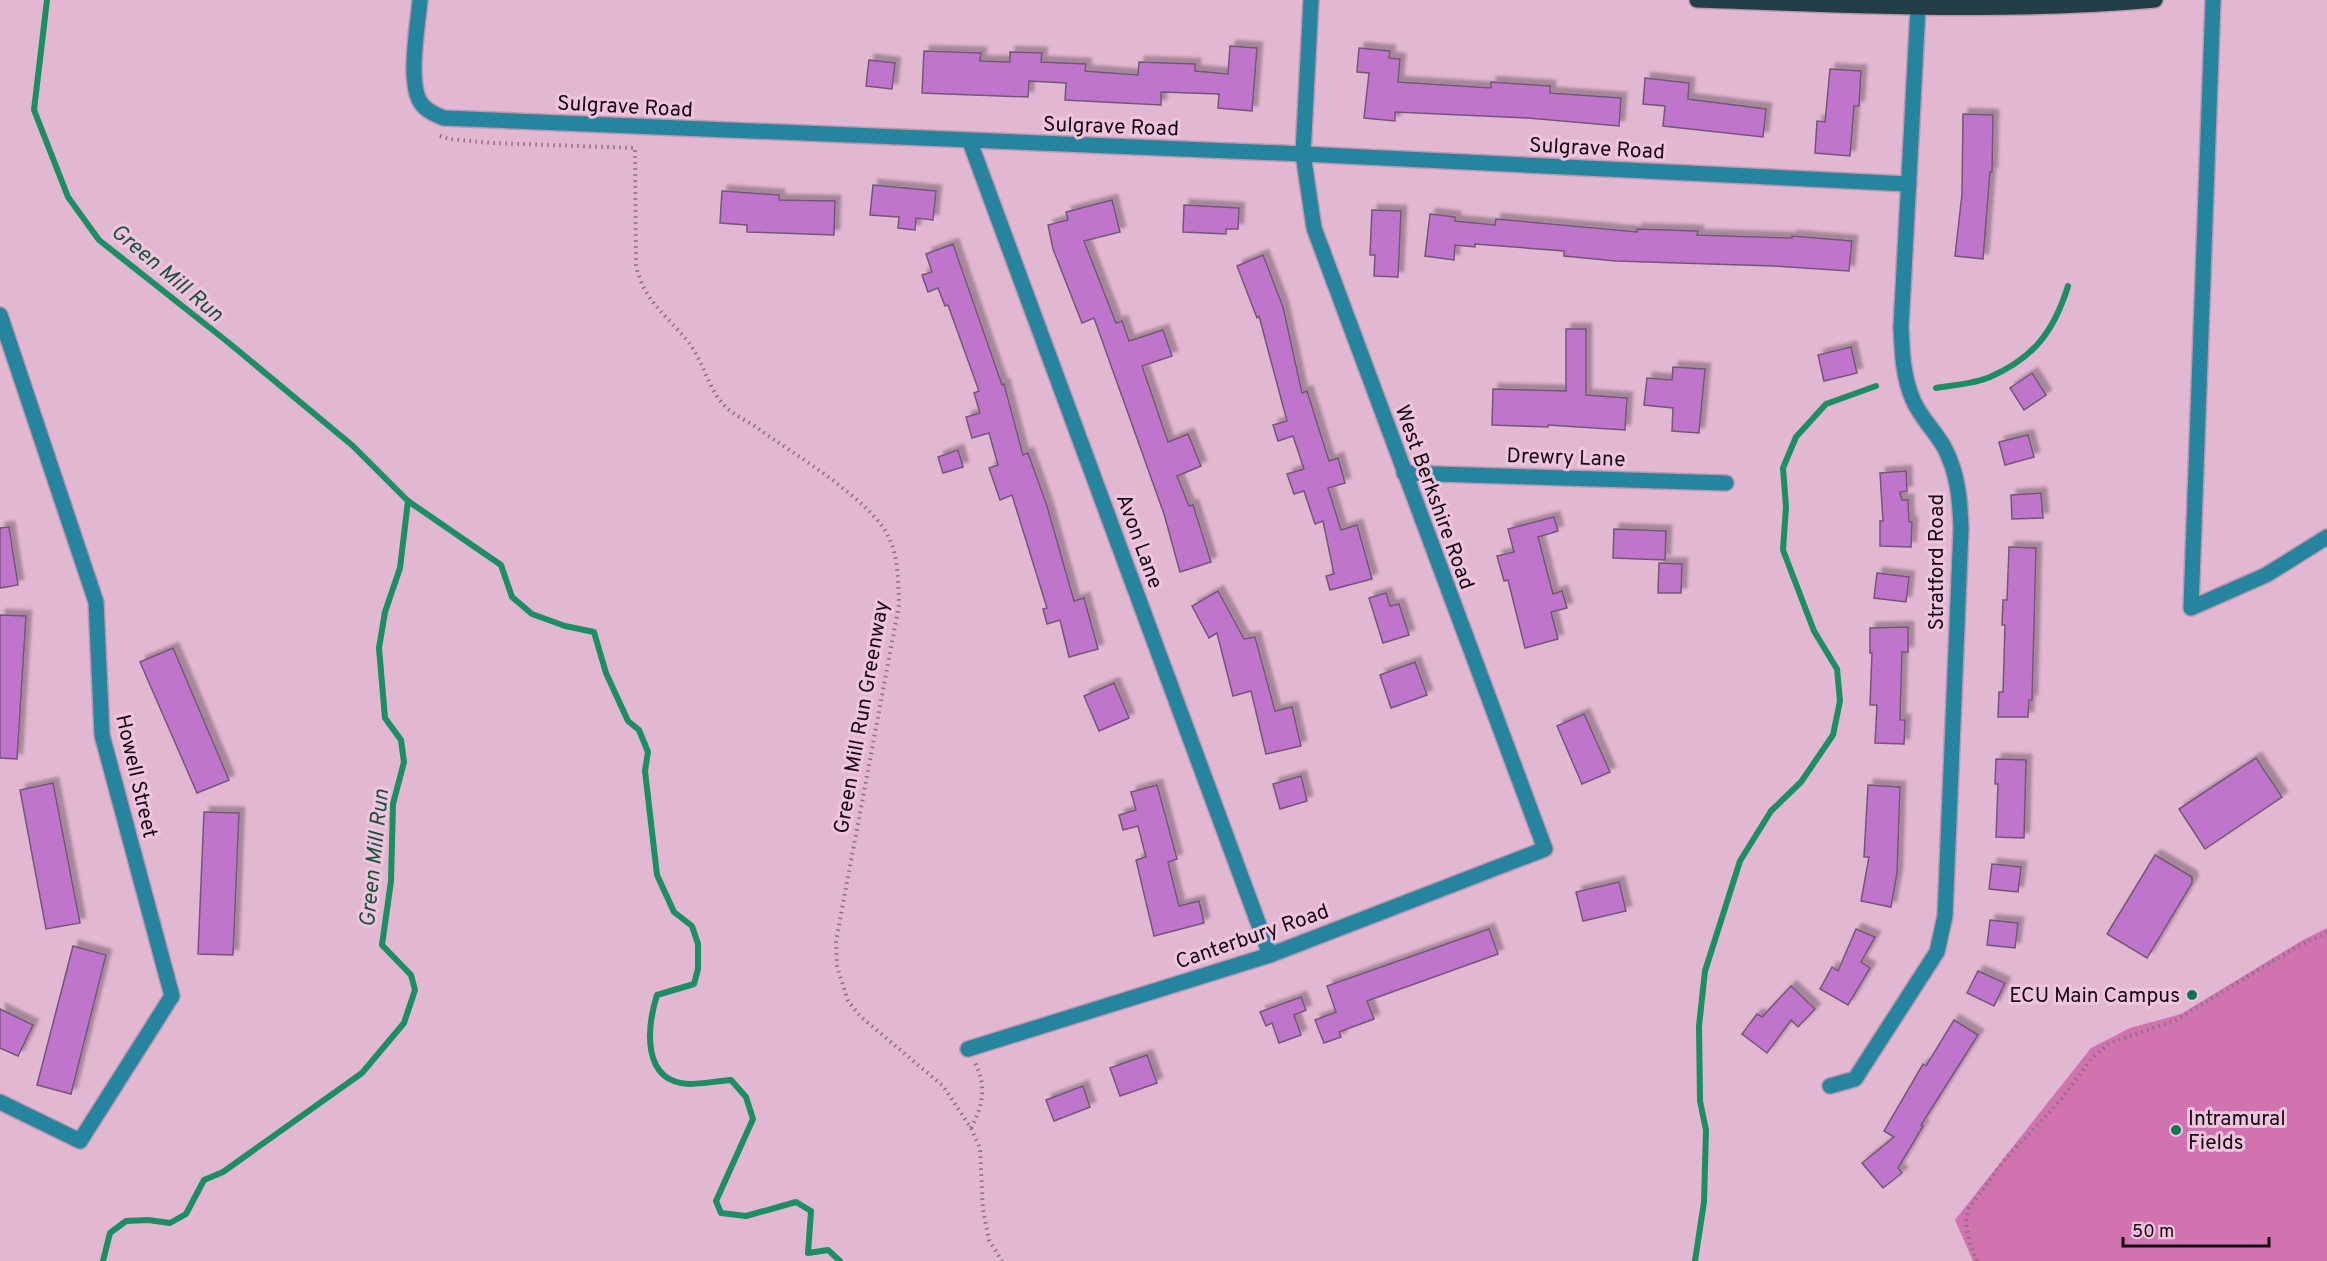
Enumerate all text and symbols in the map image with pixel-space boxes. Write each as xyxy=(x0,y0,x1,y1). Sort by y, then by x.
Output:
street label: Sulgrave Road xyxy=(556,90,694,125)
street label: Sulgrave Road xyxy=(1042,112,1179,143)
street label: Sulgrave Road xyxy=(1528,132,1666,167)
water label: Green Mill Run xyxy=(105,219,228,329)
street label: West Berkshire Road xyxy=(1388,401,1480,594)
street label: Drewry Lane xyxy=(1506,443,1626,474)
street label: Avon Lane xyxy=(1109,491,1168,593)
street label: Stratford Road xyxy=(1924,494,1951,630)
street label: Green Mill Run Greenway xyxy=(829,599,896,836)
street label: Howell Street xyxy=(108,712,163,841)
water label: Green Mill Run xyxy=(355,788,396,929)
street label: Canterbury Road xyxy=(1172,899,1333,976)
place label: ECU Main Campus xyxy=(2009,983,2180,1010)
marker: ECU Main Campus xyxy=(2185,988,2199,1002)
place label: Intramural Fields xyxy=(2188,1106,2286,1157)
marker: Intramural Fields xyxy=(2169,1123,2183,1137)
scale bar xyxy=(2123,1210,2268,1248)
text: 50 m xyxy=(2132,1221,2174,1244)

